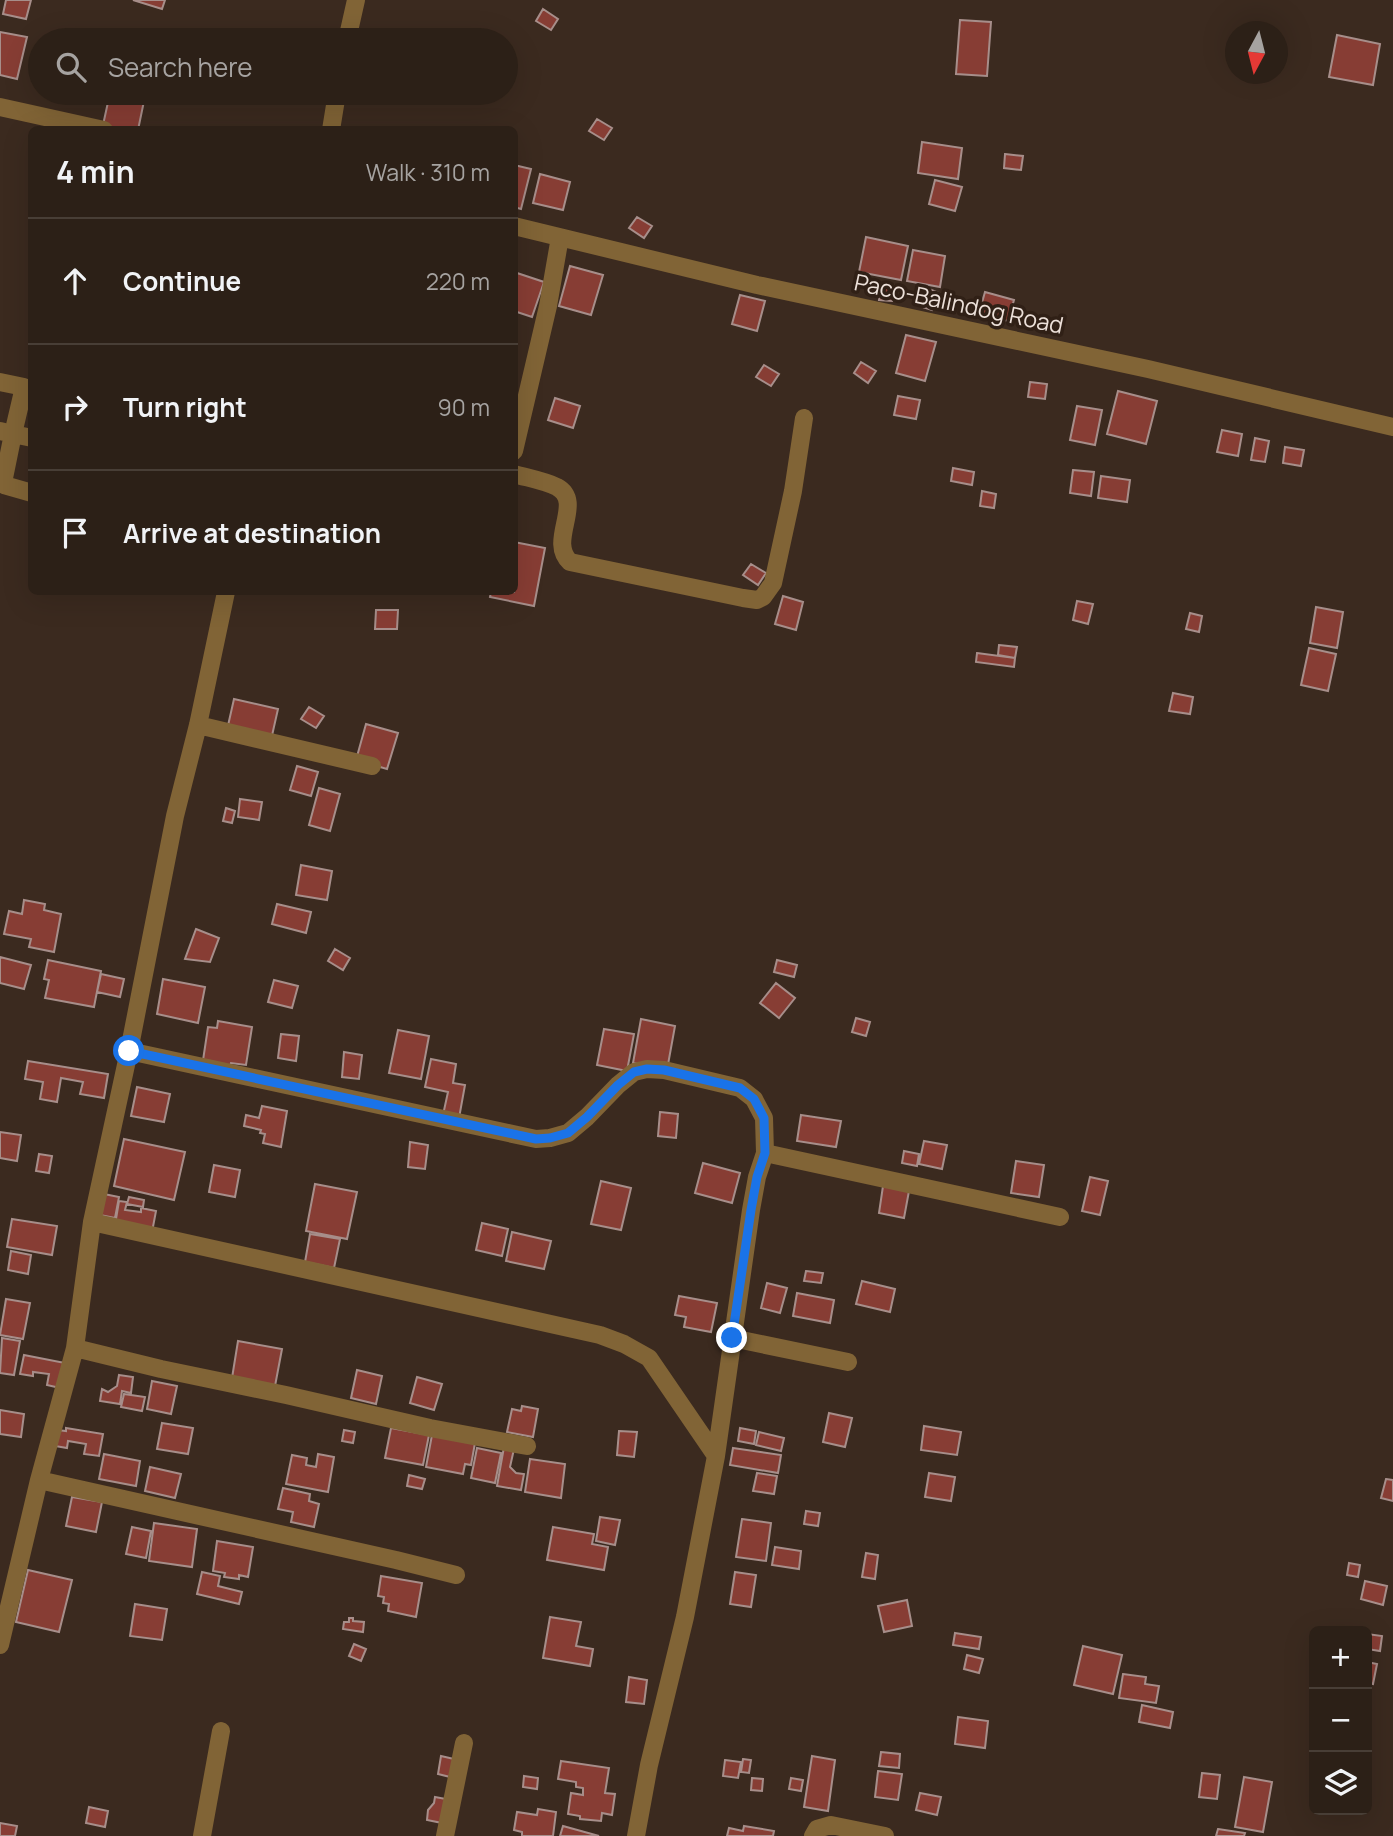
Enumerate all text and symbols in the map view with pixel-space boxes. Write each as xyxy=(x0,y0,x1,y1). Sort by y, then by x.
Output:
north arrow xyxy=(1225,21,1288,84)
search box xyxy=(28,28,518,105)
icon: search xyxy=(52,48,90,86)
text: Search here xyxy=(108,49,253,85)
text: 4 min xyxy=(56,151,134,192)
text: Walk · 310 m xyxy=(366,156,490,188)
icon: ahead xyxy=(56,262,94,300)
text: Continue xyxy=(123,263,241,299)
text: 220 m xyxy=(426,265,490,297)
street label: Paco-Balindog Road xyxy=(852,265,1066,341)
icon: right xyxy=(56,388,94,426)
text: Turn right xyxy=(123,389,247,425)
text: 90 m xyxy=(438,391,490,423)
icon: arrive xyxy=(56,514,94,552)
text: Arrive at destination xyxy=(123,515,381,551)
route start xyxy=(113,1035,144,1066)
route end xyxy=(716,1322,747,1353)
map controls xyxy=(1309,1626,1372,1815)
button: + xyxy=(1309,1626,1372,1689)
button: − xyxy=(1309,1689,1372,1752)
button: layers xyxy=(1309,1752,1372,1815)

